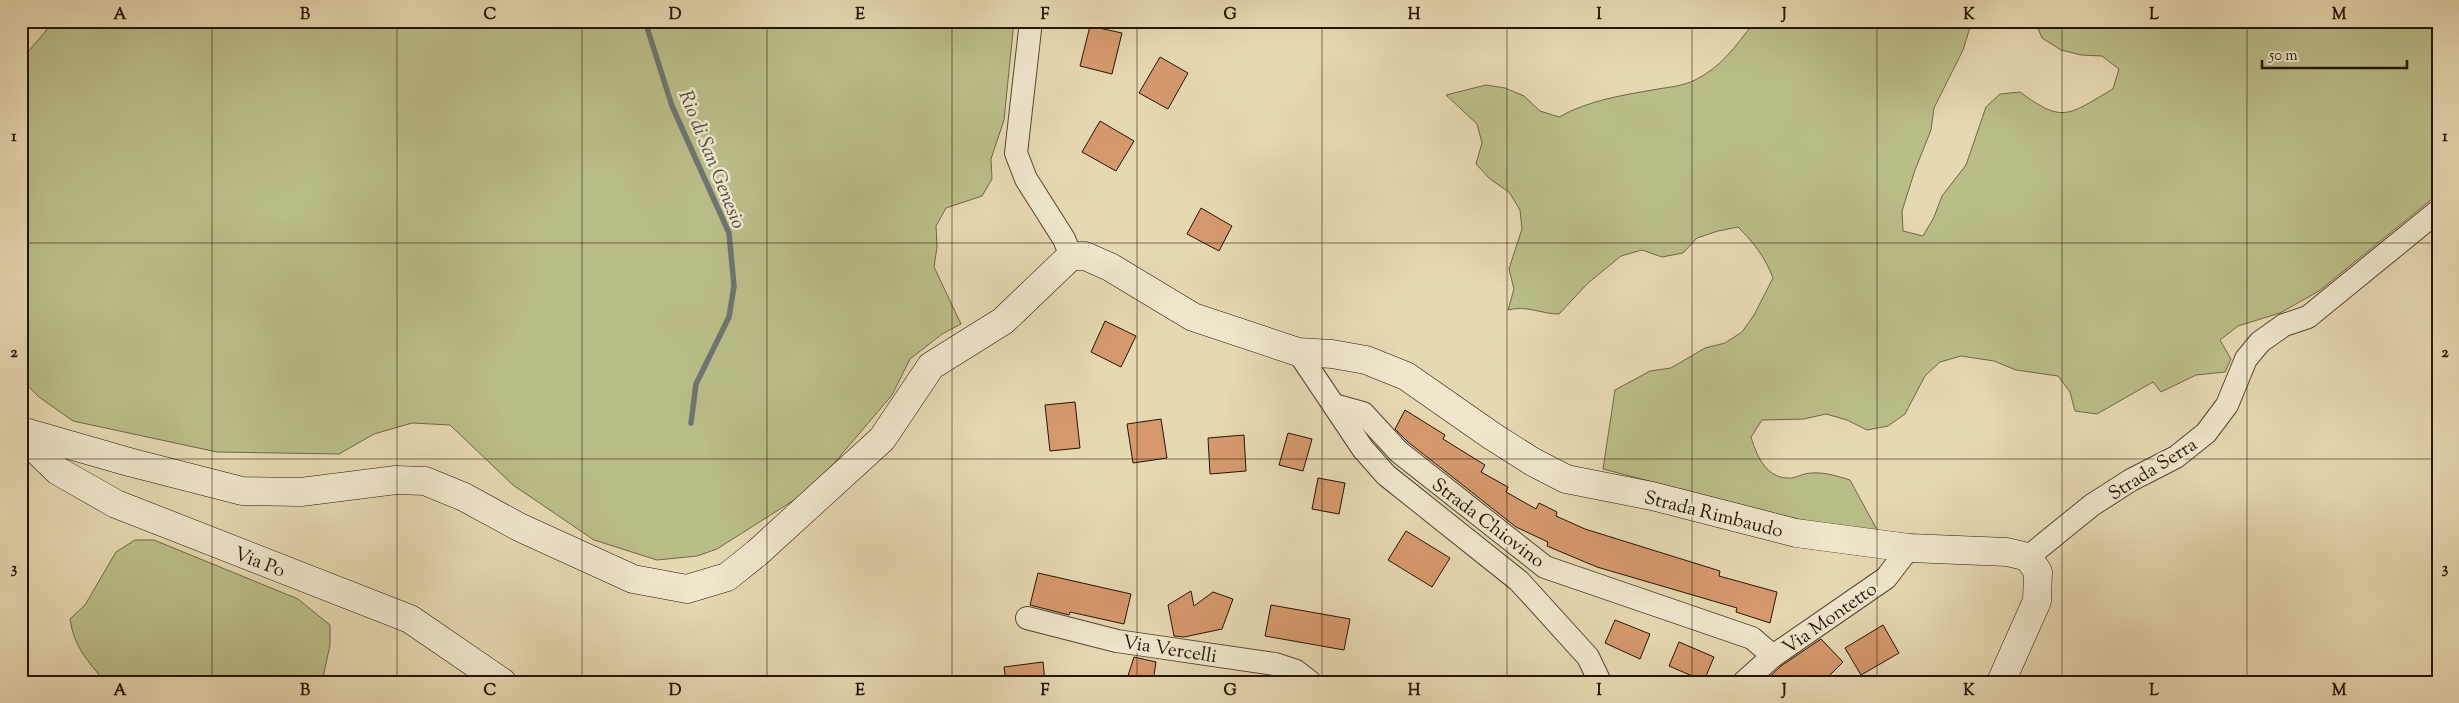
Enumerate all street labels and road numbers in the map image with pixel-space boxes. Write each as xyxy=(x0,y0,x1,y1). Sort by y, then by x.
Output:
street label: Strada Serra xyxy=(2104,432,2203,508)
street label: Strada Chiovino xyxy=(1425,472,1550,576)
street label: Strada Rimbaudo xyxy=(1641,485,1786,546)
street label: Via Po xyxy=(230,541,289,585)
street label: Via Montetto xyxy=(1778,577,1883,662)
street label: Via Vercelli xyxy=(1120,630,1219,671)

